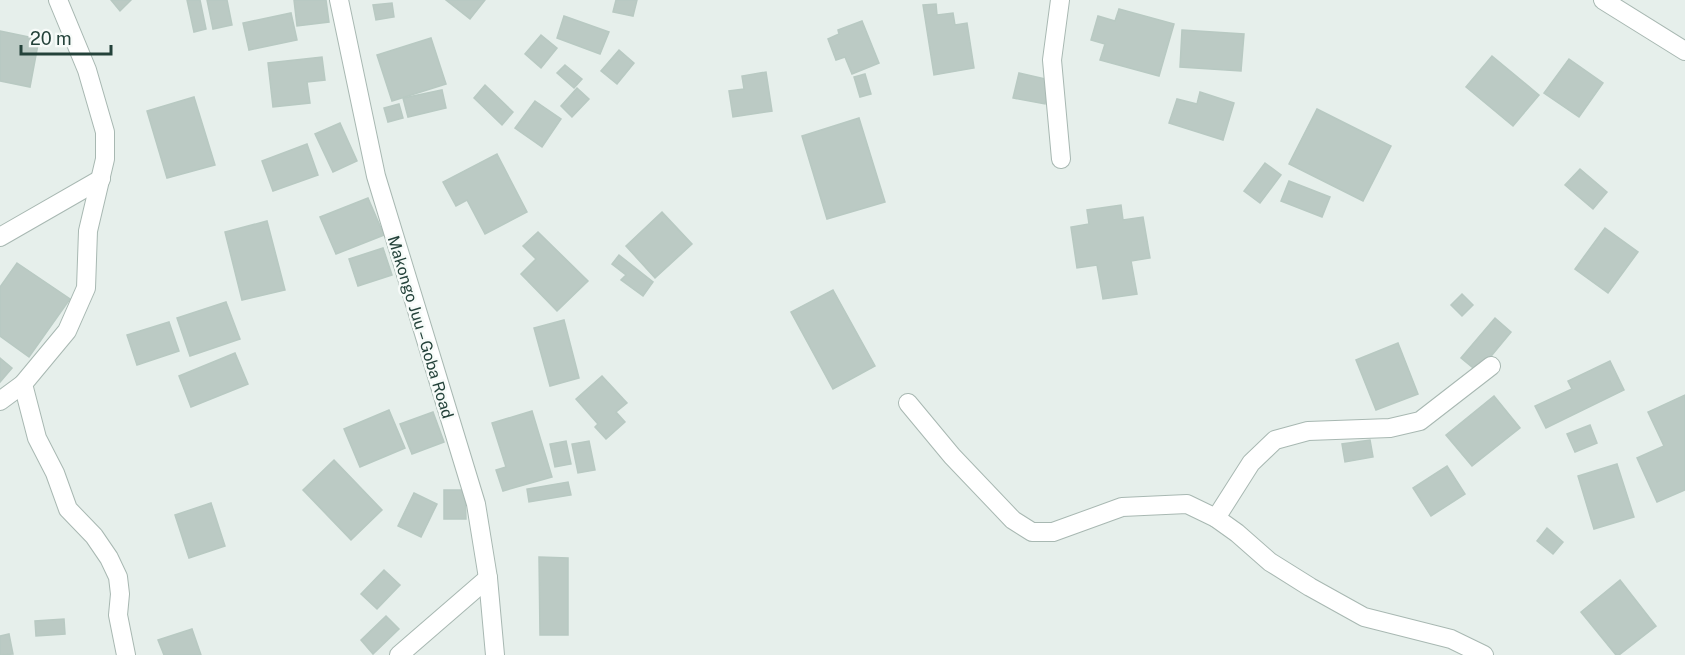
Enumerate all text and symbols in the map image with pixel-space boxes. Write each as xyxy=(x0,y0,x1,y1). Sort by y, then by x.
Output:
scale bar xyxy=(21,18,111,56)
text: 20 m xyxy=(30,28,72,49)
street label: Makongo Juu – Goba Road xyxy=(384,233,457,421)

